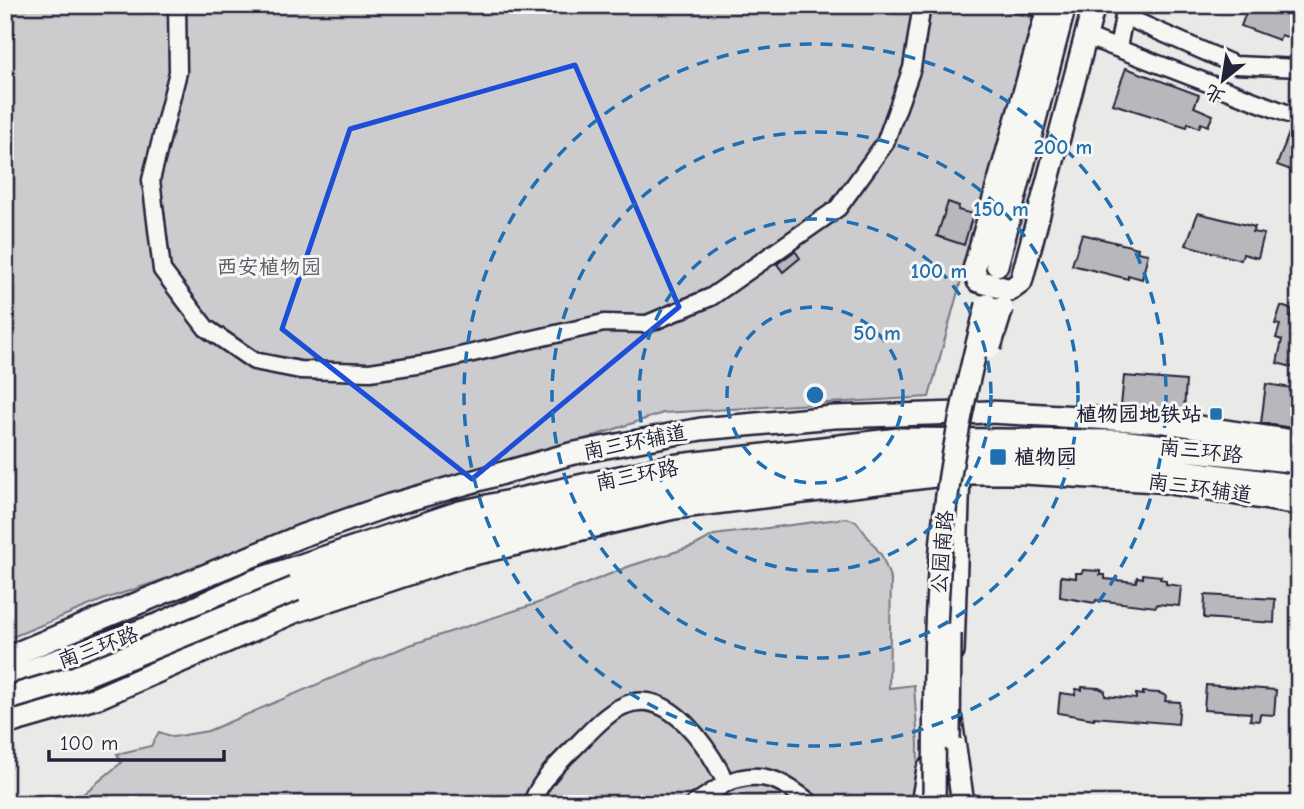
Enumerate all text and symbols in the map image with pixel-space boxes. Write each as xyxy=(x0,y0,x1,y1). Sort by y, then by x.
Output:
north arrow xyxy=(1188,46,1258,116)
text: 北 xyxy=(1201,80,1229,108)
text: 200 m xyxy=(1034,135,1092,159)
text: 150 m xyxy=(973,197,1029,221)
park label: 西安植物园 xyxy=(217,255,322,279)
text: 100 m xyxy=(911,259,967,283)
text: 50 m xyxy=(853,321,901,345)
centre of rings xyxy=(803,383,827,407)
place label: 植物园地铁站 xyxy=(1076,402,1202,426)
marker: 植物园地铁站 xyxy=(1208,406,1224,422)
street label: 南三环辅道 xyxy=(581,420,689,464)
street label: 南三环路 xyxy=(1158,435,1244,467)
place label: 植物园 xyxy=(1014,445,1077,469)
marker: 植物园 xyxy=(988,447,1008,467)
street label: 南三环路 xyxy=(593,455,681,495)
street label: 南三环辅道 xyxy=(1146,469,1254,507)
street label: 公园南路 xyxy=(926,509,958,595)
street label: 南三环路 xyxy=(54,621,142,673)
scale bar xyxy=(49,718,224,762)
text: 100 m xyxy=(60,731,118,755)

